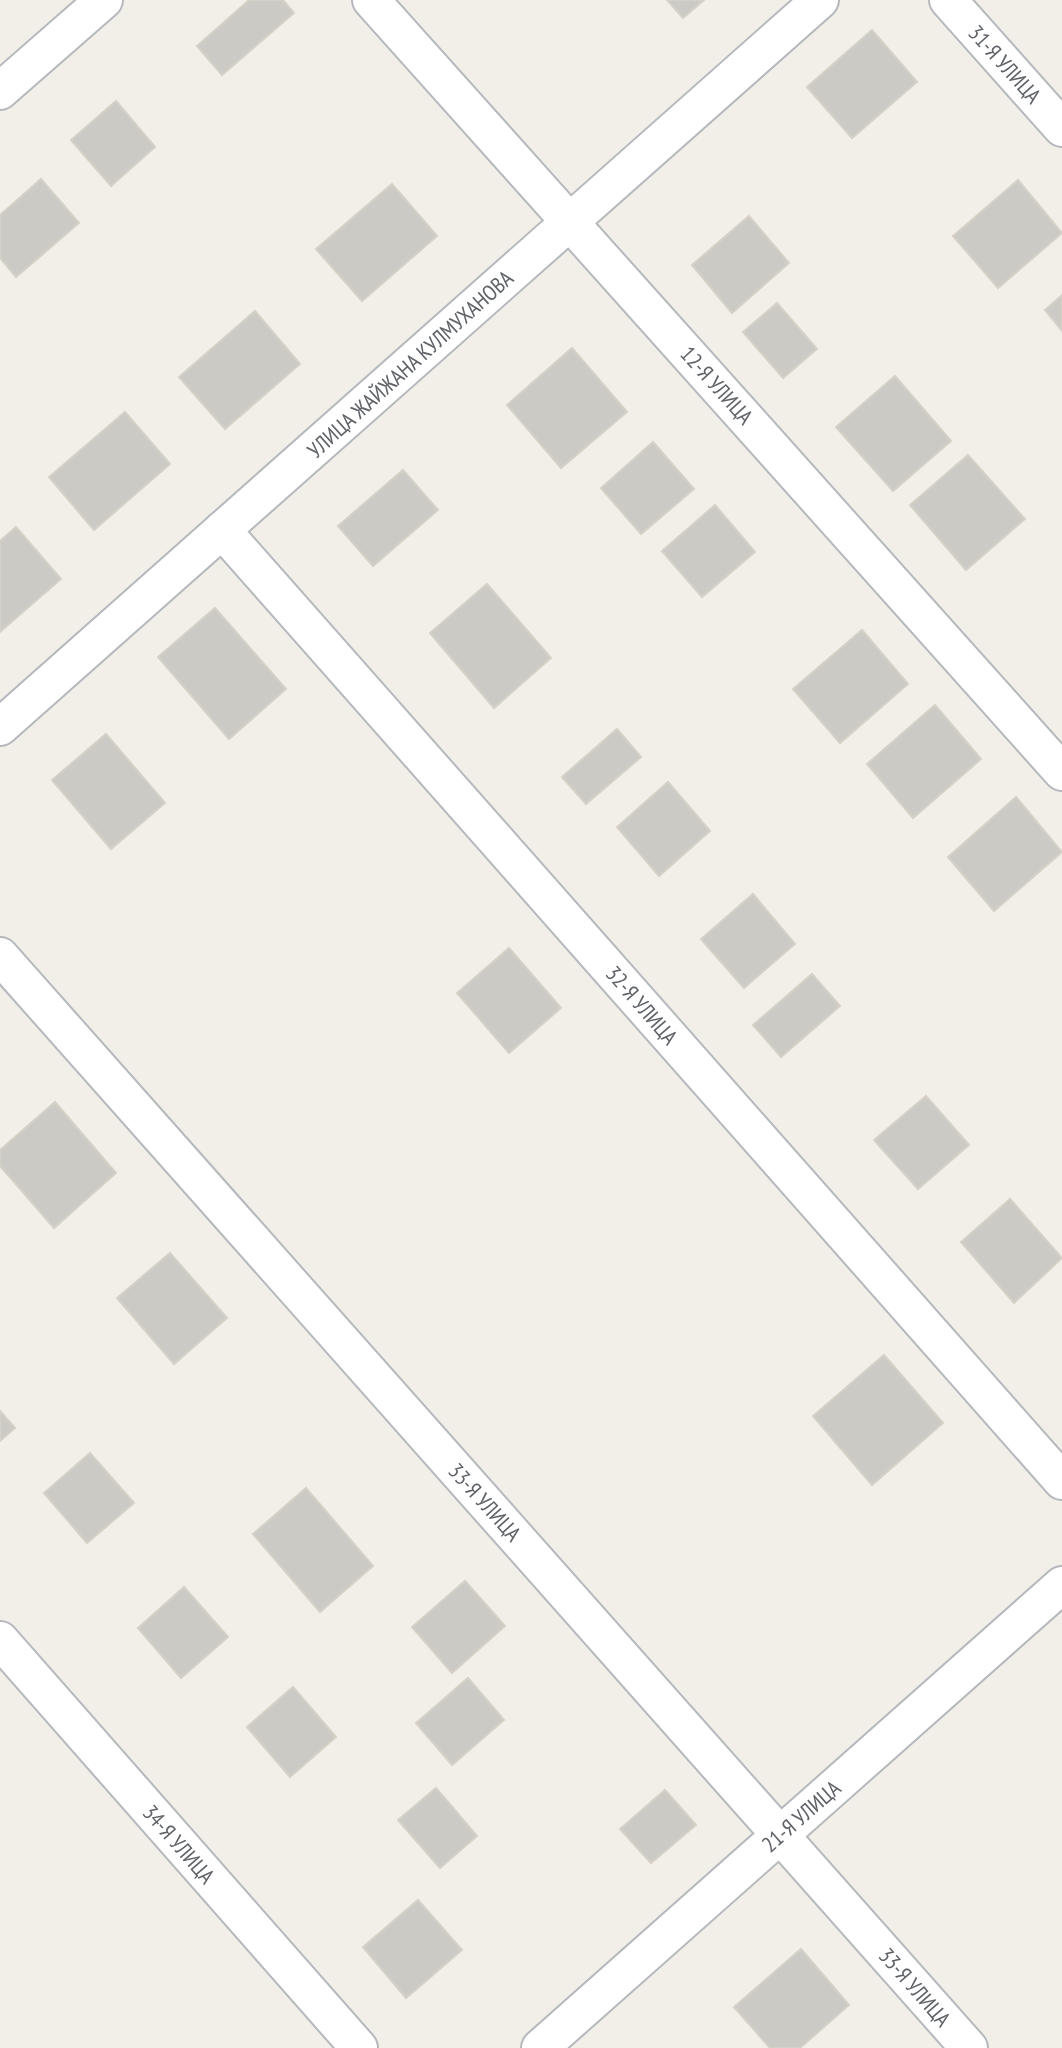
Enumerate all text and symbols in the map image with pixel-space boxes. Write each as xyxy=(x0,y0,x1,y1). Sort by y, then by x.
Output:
street label: 31-Я УЛИЦА xyxy=(963,19,1048,109)
street label: УЛИЦА ЖАЙЖАНА КУЛМУХАНОВА xyxy=(301,264,519,464)
street label: 12-Я УЛИЦА xyxy=(675,340,760,430)
street label: 32-Я УЛИЦА xyxy=(600,960,684,1051)
street label: 33-Я УЛИЦА xyxy=(443,1457,528,1547)
street label: 21-Я УЛИЦА xyxy=(756,1774,847,1858)
street label: 34-Я УЛИЦА xyxy=(137,1799,221,1890)
street label: 33-Я УЛИЦА xyxy=(873,1942,957,2033)

